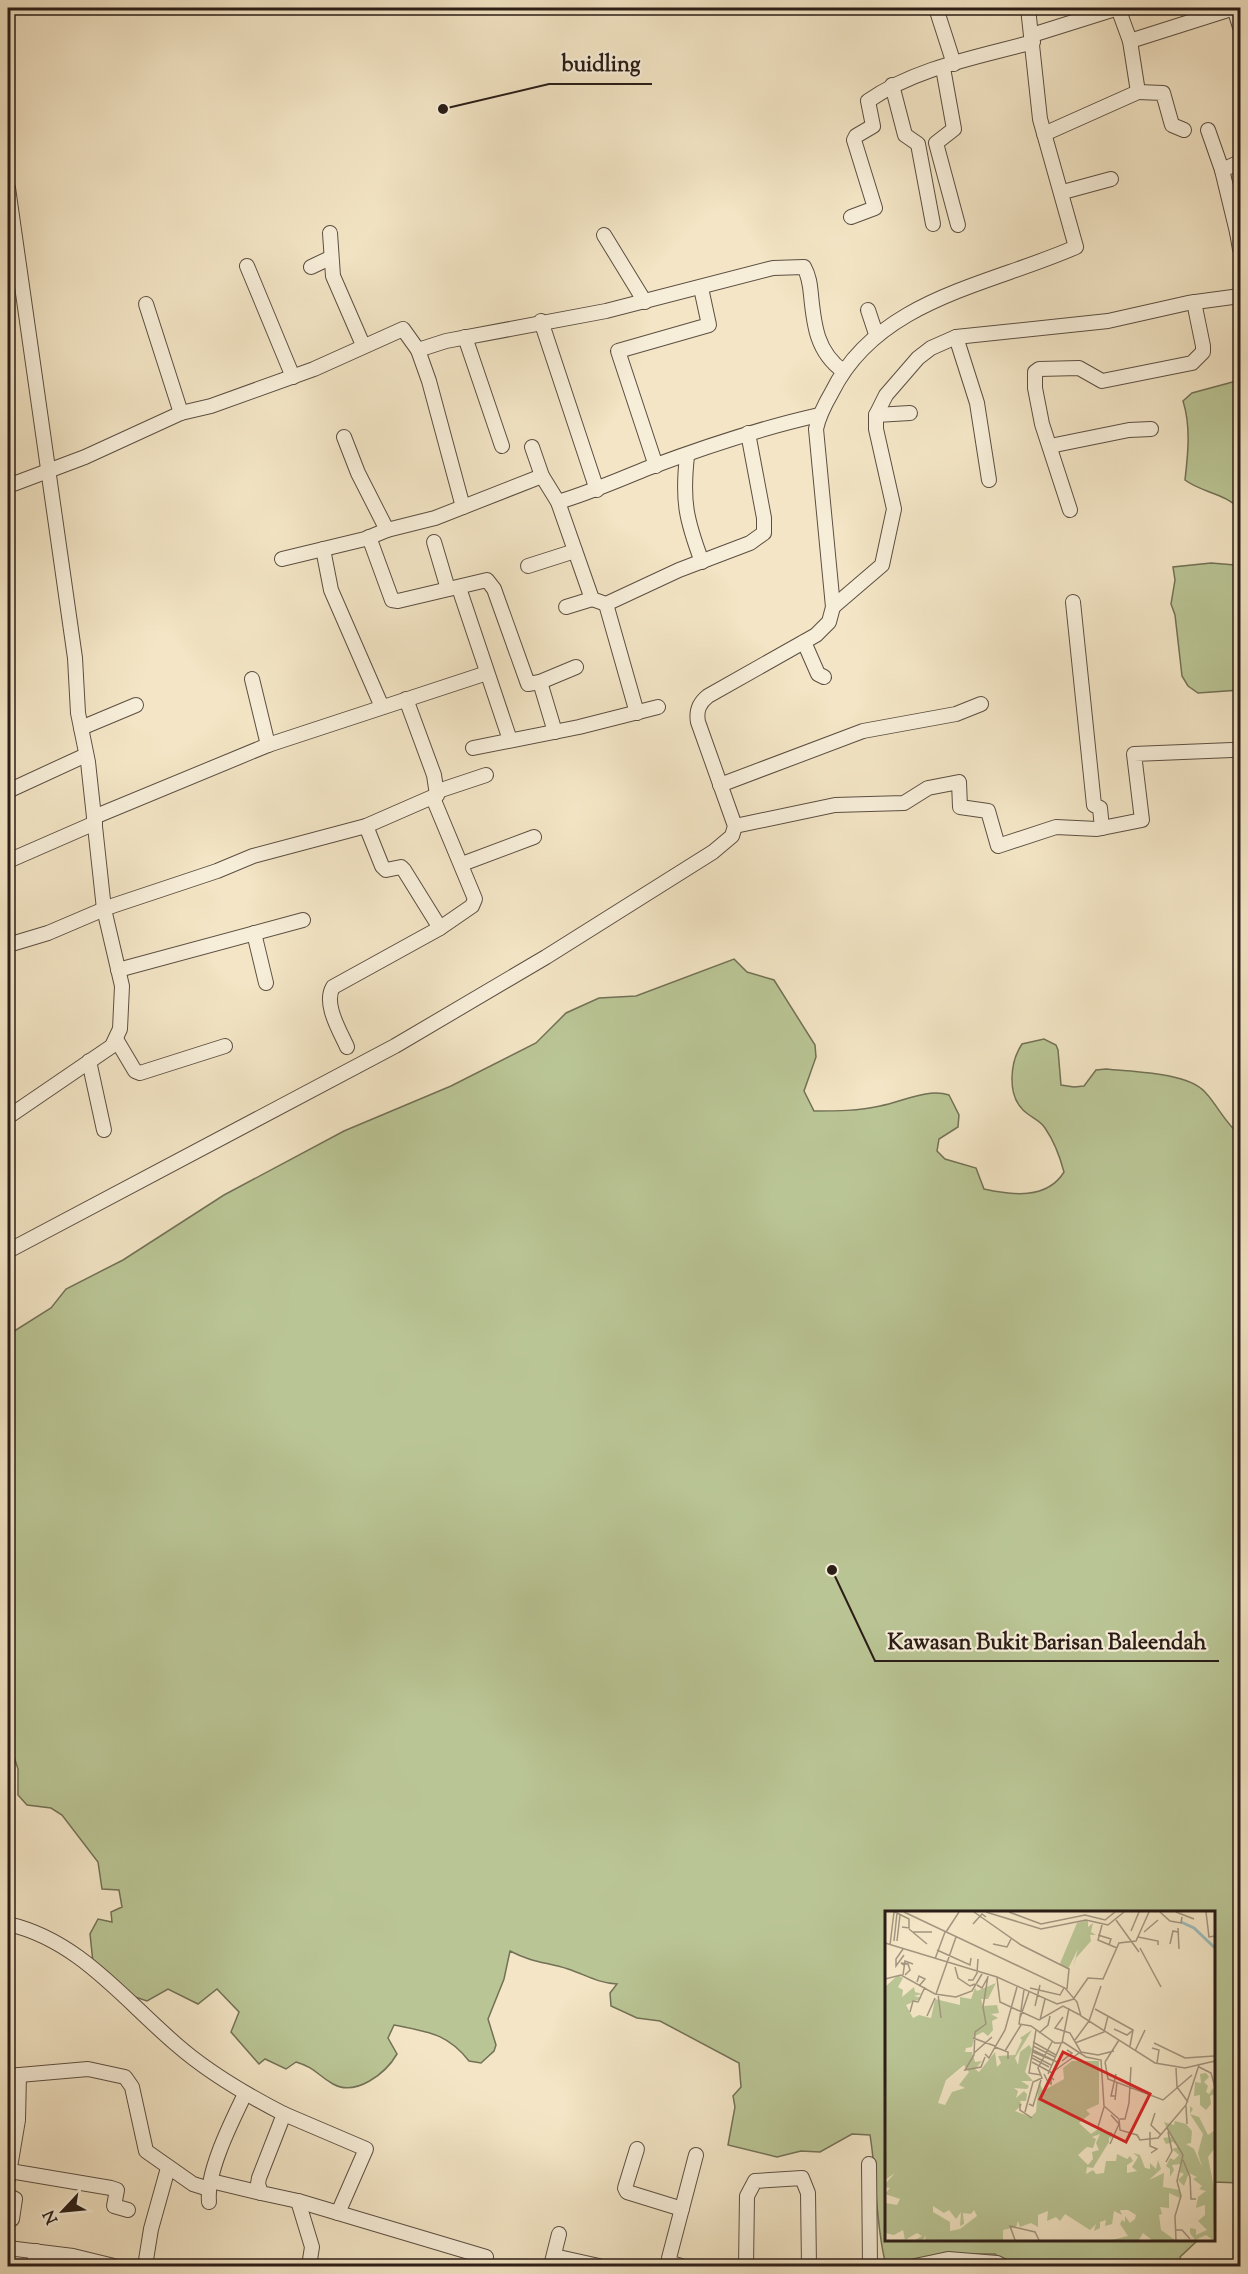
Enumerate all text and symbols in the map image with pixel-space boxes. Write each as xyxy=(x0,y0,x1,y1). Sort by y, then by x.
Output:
callout: buidling xyxy=(549,44,652,84)
text: buidling xyxy=(560,50,641,82)
callout: Kawasan Bukit Barisan Baleendah xyxy=(875,1621,1219,1661)
text: Kawasan Bukit Barisan Baleendah xyxy=(887,1628,1207,1660)
inset map xyxy=(885,1911,1215,2241)
north arrow xyxy=(33,2181,93,2241)
text: N xyxy=(39,2205,65,2227)

